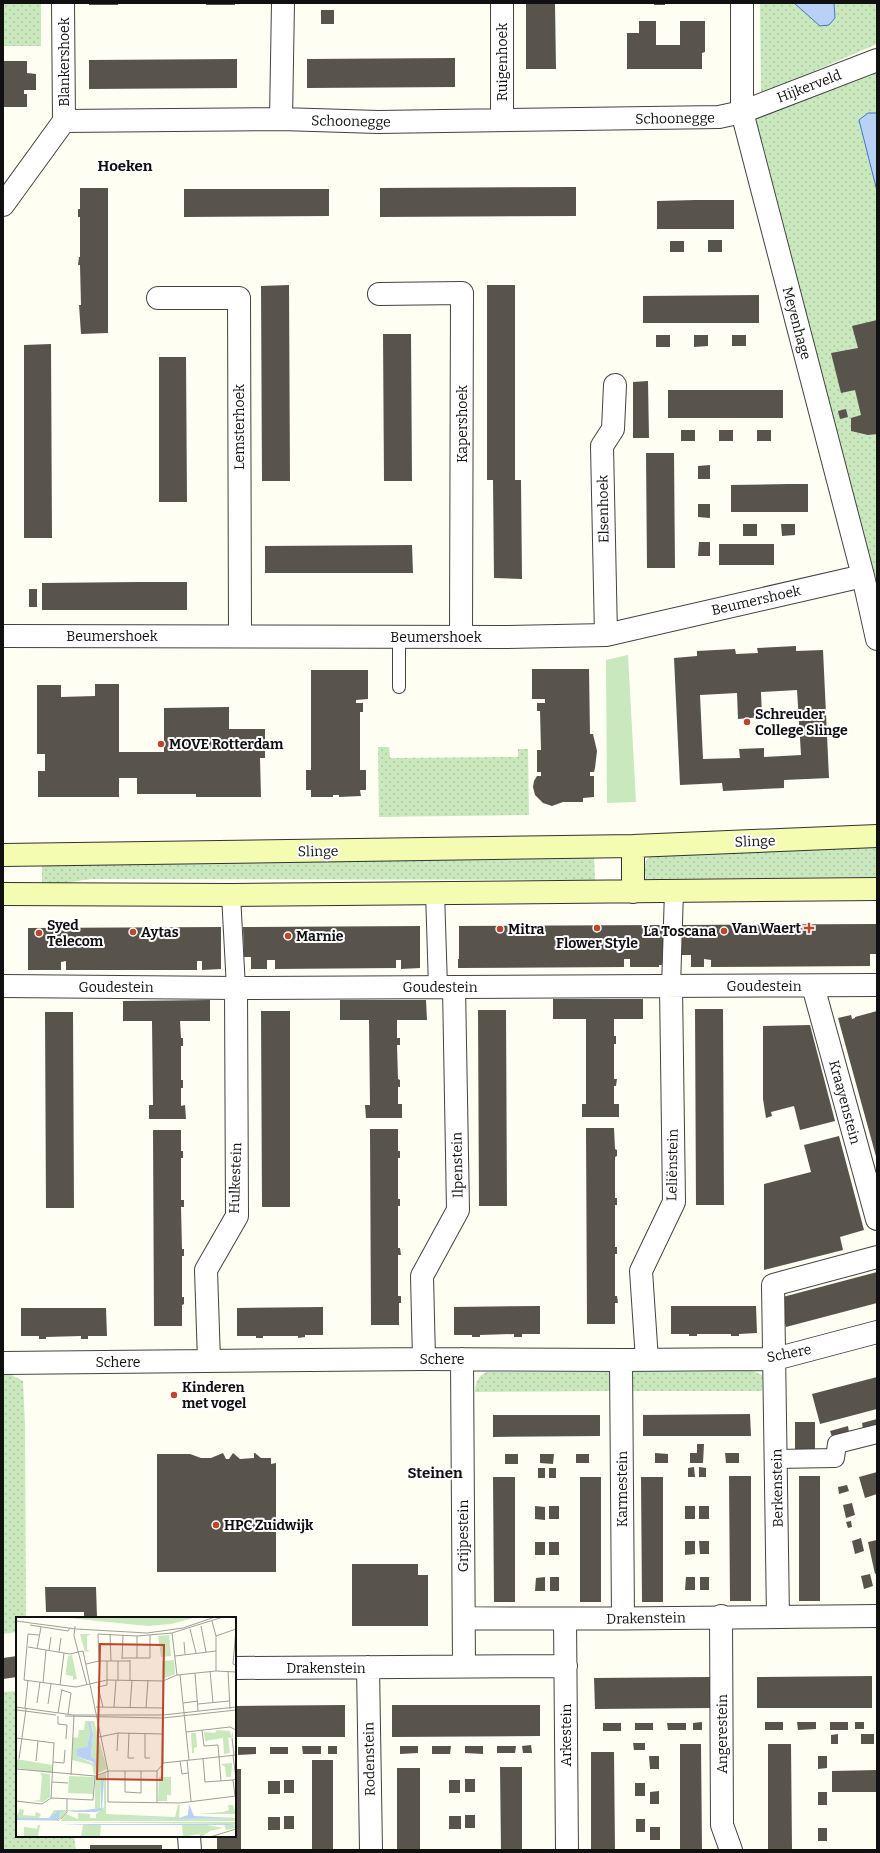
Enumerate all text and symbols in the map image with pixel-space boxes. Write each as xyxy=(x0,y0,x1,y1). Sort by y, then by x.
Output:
street label: Blankershoek xyxy=(56,17,73,107)
street label: Ruigenhoek xyxy=(494,23,511,101)
street label: Hijkerveld xyxy=(775,66,844,107)
street label: Schoonegge xyxy=(635,109,715,128)
street label: Schoonegge xyxy=(311,112,391,131)
district label: Hoeken xyxy=(98,157,153,175)
street label: Meyenhage xyxy=(779,285,814,361)
street label: Lemsterhoek xyxy=(231,384,248,470)
street label: Kapershoek xyxy=(454,385,471,463)
street label: Elsenhoek xyxy=(594,475,613,543)
street label: Beumershoek xyxy=(710,582,803,619)
street label: Beumershoek xyxy=(66,628,158,645)
street label: Beumershoek xyxy=(390,629,482,646)
place label: Schreuder College Slinge xyxy=(755,706,848,739)
marker: Schreuder College Slinge xyxy=(742,717,752,727)
place label: MOVE Rotterdam xyxy=(169,736,284,753)
marker: MOVE Rotterdam xyxy=(156,739,166,749)
street label: Slinge xyxy=(734,832,776,851)
street label: Slinge xyxy=(297,843,339,860)
place label: Syed Telecom xyxy=(47,917,104,950)
place label: Van Waert xyxy=(732,920,801,937)
place label: Mitra xyxy=(508,921,544,938)
marker: Flower Style xyxy=(592,923,602,933)
place label: La Toscana xyxy=(643,923,716,940)
marker: Van Waert xyxy=(804,923,814,933)
place label: Aytas xyxy=(141,924,179,941)
marker: Mitra xyxy=(495,924,505,934)
marker: La Toscana xyxy=(719,926,729,936)
marker: Aytas xyxy=(128,927,138,937)
marker: Syed Telecom xyxy=(34,928,44,938)
place label: Marnie xyxy=(296,928,344,945)
marker: Marnie xyxy=(283,931,293,941)
place label: Flower Style xyxy=(556,935,638,952)
street label: Goudestein xyxy=(726,978,802,995)
street label: Goudestein xyxy=(78,979,154,996)
street label: Goudestein xyxy=(402,979,478,996)
street label: Kraayenstein xyxy=(825,1058,864,1146)
street label: Leliënstein xyxy=(663,1129,682,1201)
street label: Ilpenstein xyxy=(448,1132,467,1198)
street label: Hulkestein xyxy=(226,1142,245,1214)
street label: Schere xyxy=(765,1341,813,1366)
street label: Schere xyxy=(419,1351,465,1368)
street label: Schere xyxy=(95,1354,141,1371)
place label: Kinderen met vogel xyxy=(182,1379,247,1412)
marker: Kinderen met vogel xyxy=(169,1390,179,1400)
street label: Berkenstein xyxy=(768,1448,787,1527)
street label: Karmestein xyxy=(614,1451,631,1527)
district label: Steinen xyxy=(407,1464,463,1482)
street label: Grijpestein xyxy=(455,1500,472,1572)
place label: HPC Zuidwijk xyxy=(224,1517,314,1534)
marker: HPC Zuidwijk xyxy=(211,1520,221,1530)
street label: Drakenstein xyxy=(606,1609,686,1628)
inset map xyxy=(16,1617,236,1837)
street label: Drakenstein xyxy=(286,1660,366,1677)
street label: Angerestein xyxy=(714,1694,731,1774)
street label: Arkestein xyxy=(558,1703,575,1766)
street label: Rodenstein xyxy=(360,1722,379,1796)

